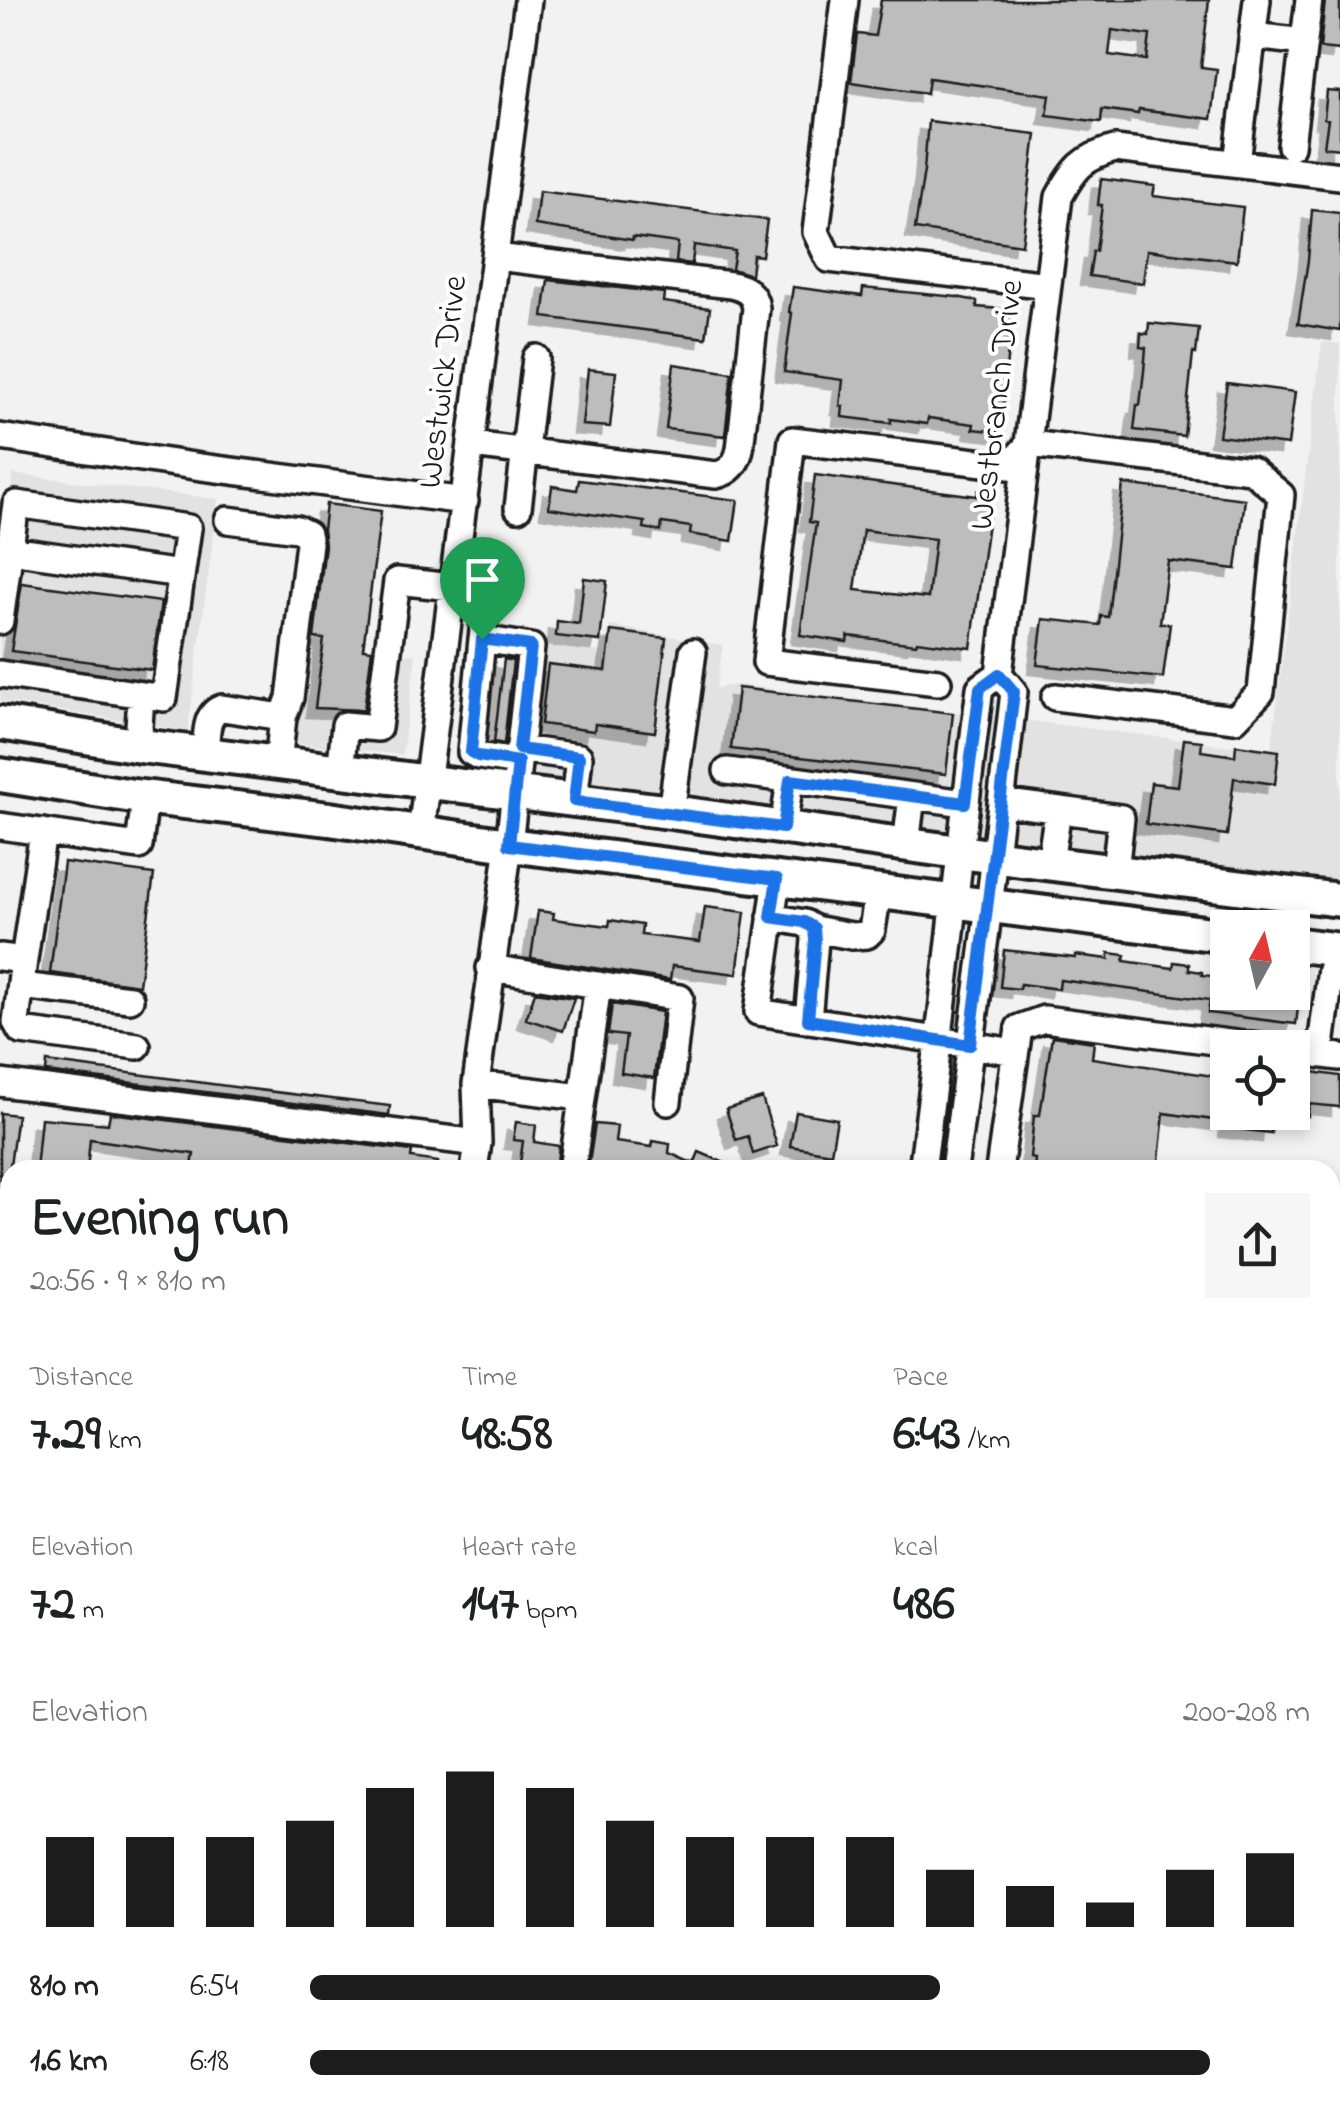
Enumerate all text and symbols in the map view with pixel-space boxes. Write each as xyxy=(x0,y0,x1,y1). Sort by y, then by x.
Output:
street label: Westwick Drive xyxy=(406,272,482,491)
street label: Westbranch Drive xyxy=(957,277,1039,533)
pin xyxy=(440,537,525,640)
icon: arrive xyxy=(455,552,510,607)
north arrow xyxy=(1210,910,1310,1010)
map controls xyxy=(1210,910,1310,1130)
button: locate xyxy=(1210,1030,1310,1130)
text: Evening run xyxy=(30,1181,289,1261)
button: share xyxy=(1205,1193,1310,1298)
text: 20:56 · 9 × 810 m xyxy=(30,1259,226,1306)
text: Distance xyxy=(30,1358,133,1399)
text: Time xyxy=(462,1358,517,1399)
text: Pace xyxy=(893,1358,948,1399)
text: 7.29 xyxy=(30,1399,101,1472)
text: 48:58 xyxy=(462,1399,553,1472)
text: 6:43 xyxy=(893,1399,961,1472)
text: km xyxy=(101,1421,142,1462)
text: /km xyxy=(961,1421,1011,1462)
text: Elevation xyxy=(30,1528,133,1569)
text: Heart rate xyxy=(462,1528,576,1569)
text: kcal xyxy=(893,1528,938,1569)
text: 72 xyxy=(30,1569,75,1642)
text: 147 xyxy=(462,1569,519,1642)
text: 486 xyxy=(893,1569,955,1642)
text: m xyxy=(75,1591,104,1632)
text: bpm xyxy=(519,1591,578,1632)
text: Elevation xyxy=(30,1690,148,1737)
text: 200–208 m xyxy=(1183,1690,1310,1737)
text: 810 m xyxy=(30,1964,99,2011)
text: 6:54 xyxy=(190,1964,238,2011)
text: 1.6 km xyxy=(30,2039,108,2086)
text: 6:18 xyxy=(190,2039,229,2086)

